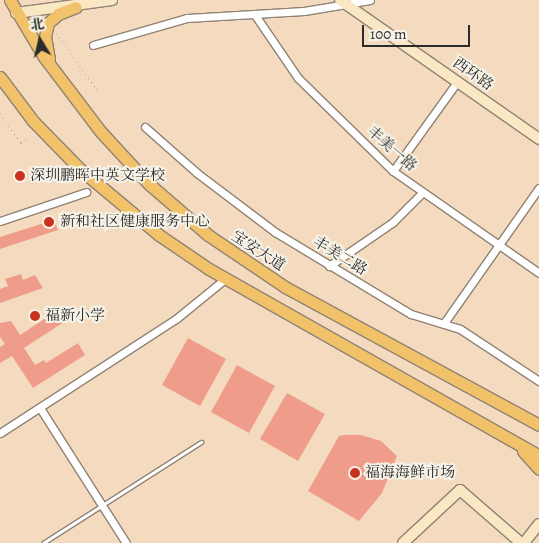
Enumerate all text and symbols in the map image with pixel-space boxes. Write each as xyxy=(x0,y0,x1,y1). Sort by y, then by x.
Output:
text: 北 xyxy=(29,14,46,35)
north arrow xyxy=(15,15,65,65)
scale bar xyxy=(364,15,472,47)
text: 100 m xyxy=(370,24,407,44)
street label: 西环路 xyxy=(449,54,497,94)
street label: 丰美一路 xyxy=(363,123,421,175)
place label: 深圳鹏晖中英文学校 xyxy=(30,167,165,185)
marker: 深圳鹏晖中英文学校 xyxy=(14,170,26,182)
place label: 新和社区健康服务中心 xyxy=(60,213,210,231)
marker: 新和社区健康服务中心 xyxy=(42,215,56,229)
street label: 宝安大道 xyxy=(228,227,288,275)
street label: 丰美二路 xyxy=(310,233,370,279)
place label: 福新小学 xyxy=(45,307,105,325)
marker: 福新小学 xyxy=(29,310,41,322)
place label: 福海海鲜市场 xyxy=(365,464,455,482)
marker: 福海海鲜市场 xyxy=(349,467,361,479)

